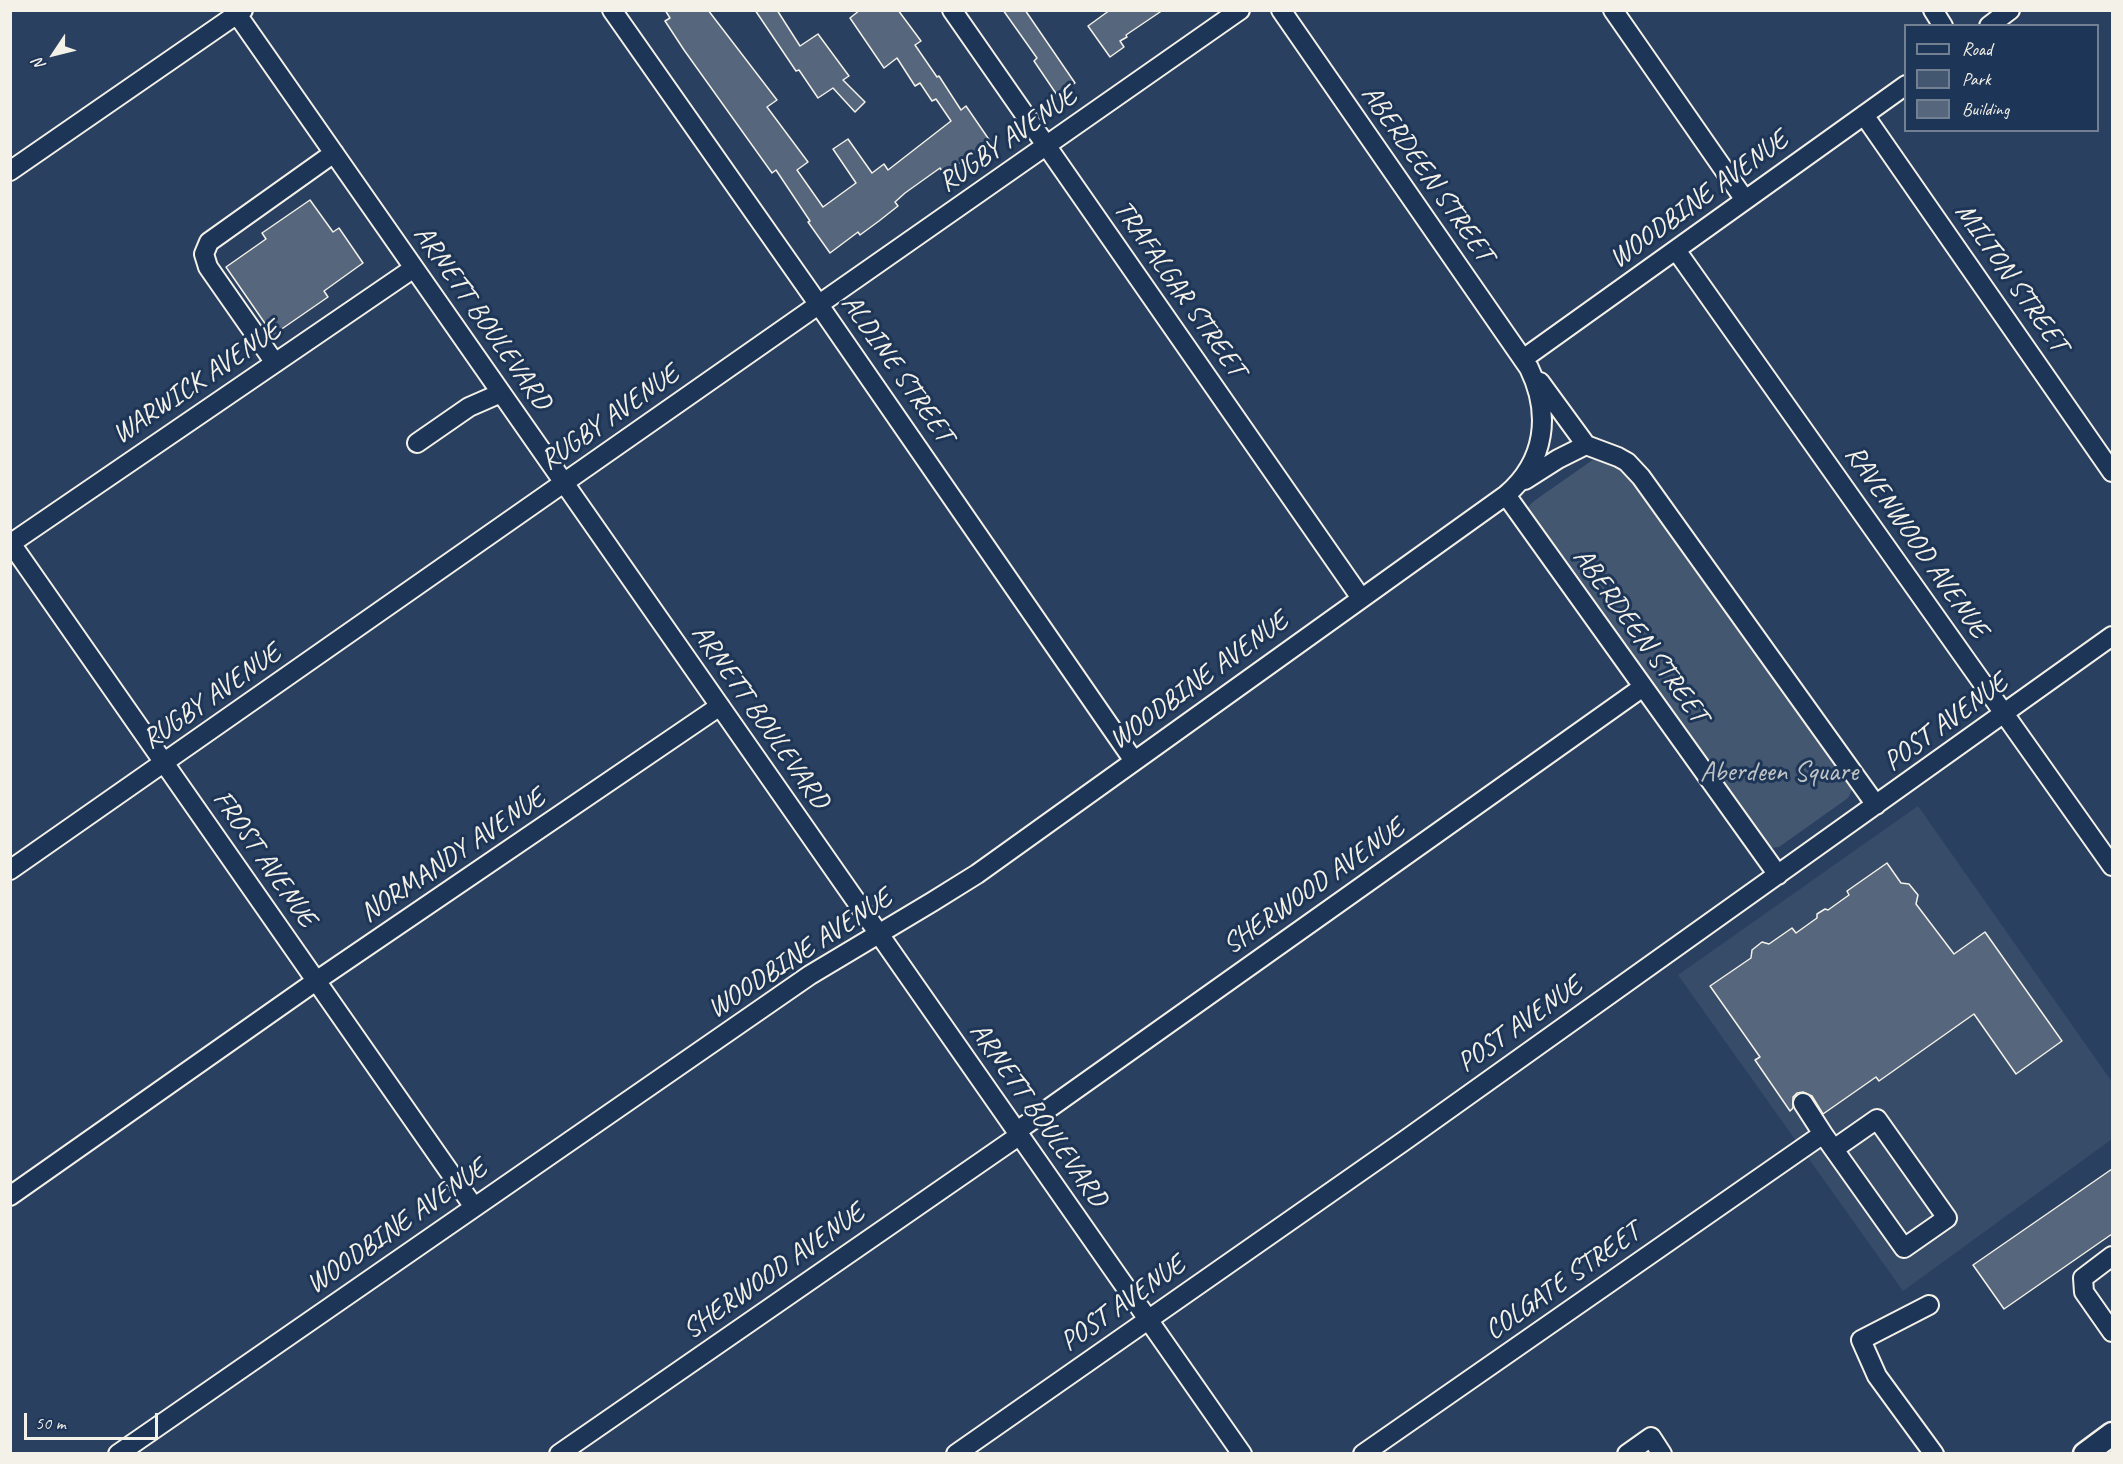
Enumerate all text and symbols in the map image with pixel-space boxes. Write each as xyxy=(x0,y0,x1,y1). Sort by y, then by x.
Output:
north arrow xyxy=(24,24,84,84)
legend xyxy=(1904,24,2099,132)
text: Road xyxy=(1962,38,1992,60)
text: N xyxy=(28,55,50,74)
text: Park xyxy=(1962,68,1991,90)
street label: ABERDEEN STREET xyxy=(1353,79,1501,269)
street label: RUGBY AVENUE xyxy=(932,80,1084,200)
text: Building xyxy=(1962,98,2009,120)
street label: WOODBINE AVENUE xyxy=(1603,124,1795,276)
street label: TRAFALGAR STREET xyxy=(1106,194,1252,384)
street label: MILTON STREET xyxy=(1947,197,2075,359)
street label: ARNETT BOULEVARD xyxy=(406,219,558,417)
street label: ALDINE STREET xyxy=(834,288,960,450)
street label: WARWICK AVENUE xyxy=(106,314,288,452)
street label: RUGBY AVENUE xyxy=(534,358,686,478)
street label: RAVENWOOD AVENUE xyxy=(1837,439,1995,645)
street label: ABERDEEN STREET xyxy=(1565,542,1715,730)
street label: WOODBINE AVENUE xyxy=(1103,605,1295,757)
street label: ARNETT BOULEVARD xyxy=(684,618,836,816)
street label: RUGBY AVENUE xyxy=(136,637,288,757)
street label: POST AVENUE xyxy=(1878,667,2014,779)
park label: Aberdeen Square xyxy=(1700,756,1858,790)
street label: NORMANDY AVENUE xyxy=(354,782,552,930)
street label: FROST AVENUE xyxy=(205,784,323,934)
street label: SHERWOOD AVENUE xyxy=(1217,812,1411,962)
street label: WOODBINE AVENUE xyxy=(702,882,898,1026)
street label: POST AVENUE xyxy=(1451,970,1589,1080)
street label: ARNETT BOULEVARD xyxy=(962,1016,1114,1214)
street label: WOODBINE AVENUE xyxy=(300,1152,494,1302)
street label: SHERWOOD AVENUE xyxy=(677,1197,871,1347)
street label: COLGATE STREET xyxy=(1479,1216,1647,1348)
street label: POST AVENUE xyxy=(1054,1249,1192,1359)
scale bar xyxy=(27,1401,160,1439)
text: 50 m xyxy=(35,1412,66,1434)

